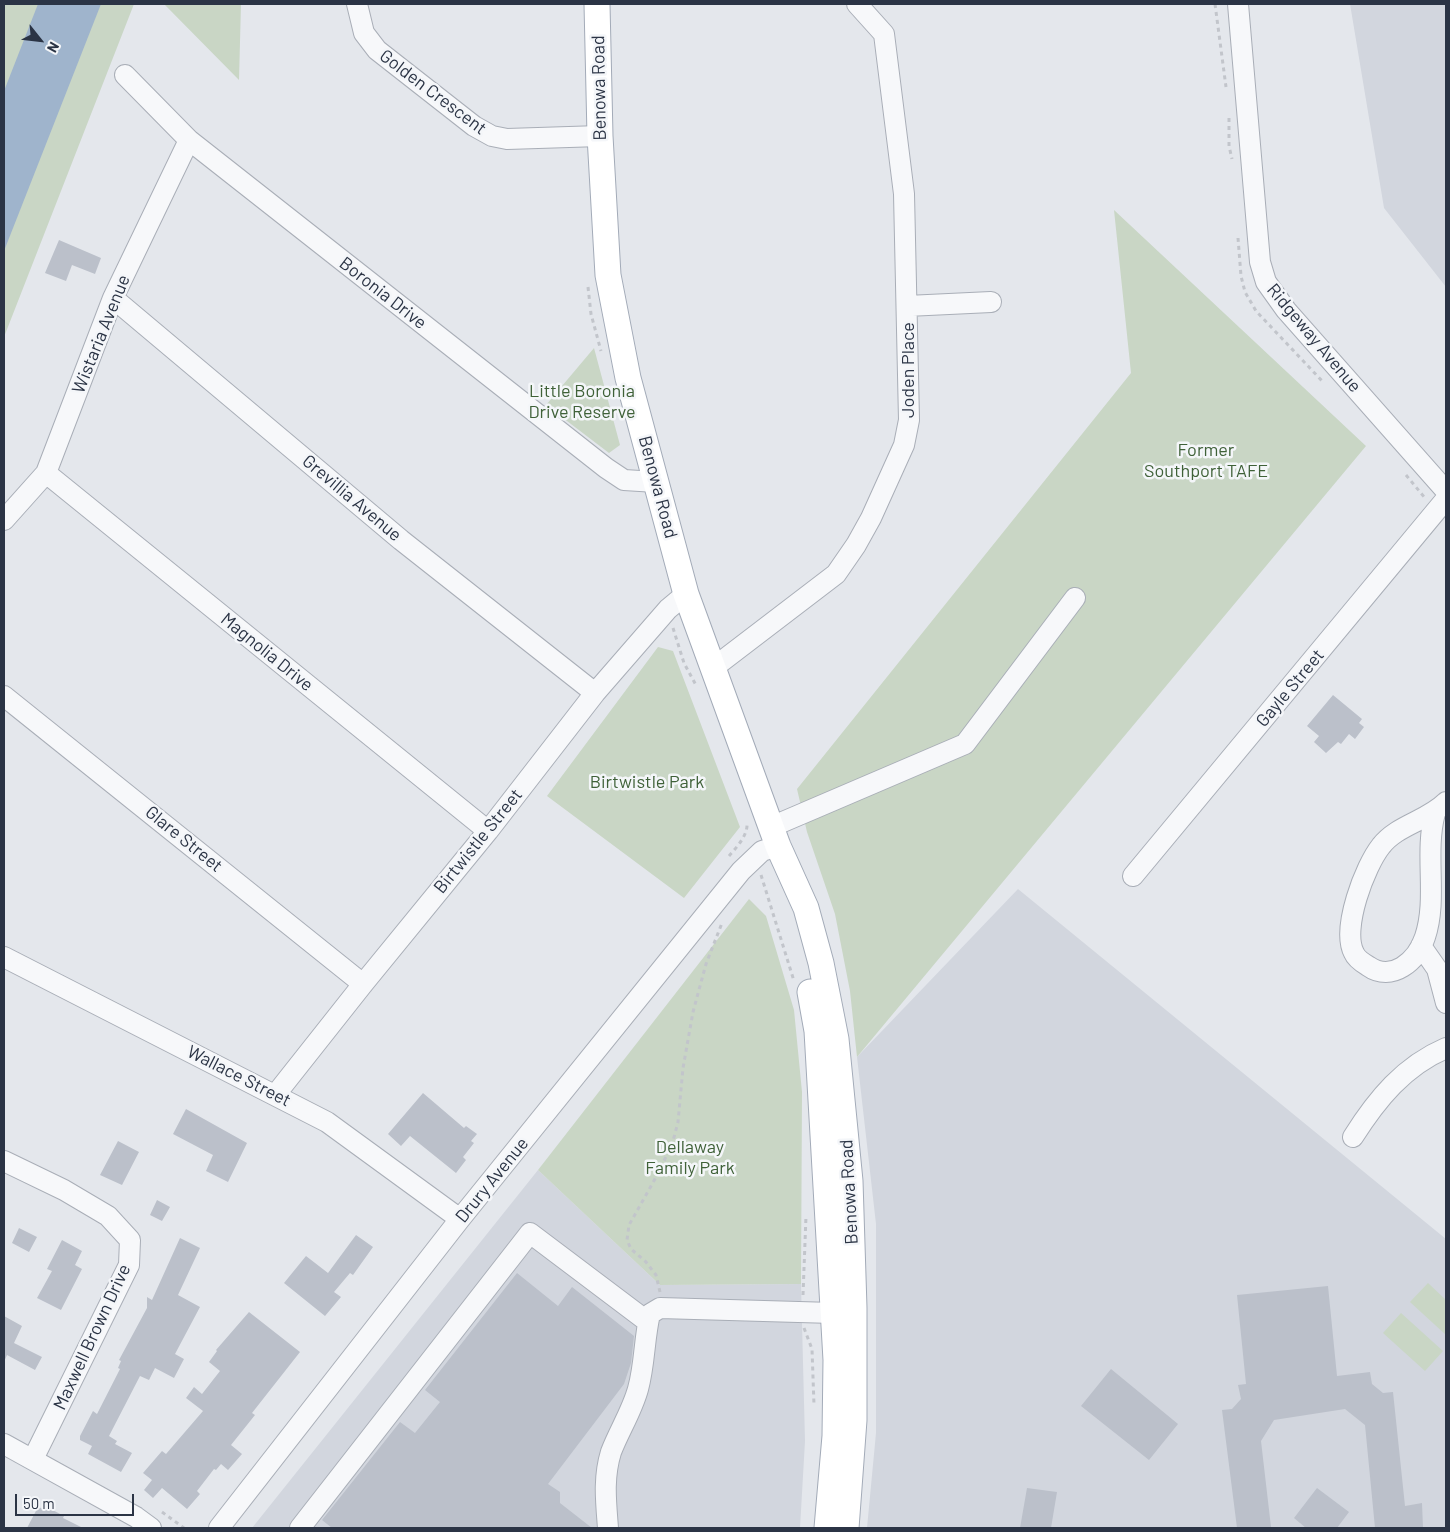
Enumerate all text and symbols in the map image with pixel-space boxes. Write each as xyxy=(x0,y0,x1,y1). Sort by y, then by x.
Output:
north arrow xyxy=(15,15,65,65)
street label: Benowa Road xyxy=(587,35,611,141)
text: N xyxy=(44,39,63,56)
street label: Golden Crescent xyxy=(375,45,491,139)
street label: Boronia Drive xyxy=(335,252,431,334)
street label: Wistaria Avenue xyxy=(67,272,135,396)
street label: Ridgeway Avenue xyxy=(1262,279,1366,397)
street label: Joden Place xyxy=(897,322,919,418)
park label: Little Boronia Drive Reserve xyxy=(528,380,636,422)
street label: Benowa Road xyxy=(634,433,682,541)
park label: Former Southport TAFE xyxy=(1144,439,1268,482)
street label: Grevillia Avenue xyxy=(298,450,406,546)
street label: Magnolia Drive xyxy=(216,608,318,696)
street label: Gayle Street xyxy=(1251,645,1329,731)
park label: Birtwistle Park xyxy=(590,771,704,793)
street label: Birtwistle Street xyxy=(429,784,527,898)
street label: Glare Street xyxy=(141,801,227,877)
street label: Wallace Street xyxy=(184,1041,294,1111)
street label: Drury Avenue xyxy=(451,1133,533,1227)
park label: Dellaway Family Park xyxy=(645,1136,735,1178)
street label: Benowa Road xyxy=(835,1139,863,1245)
street label: Maxwell Brown Drive xyxy=(49,1261,135,1413)
scale bar xyxy=(18,1484,136,1516)
text: 50 m xyxy=(23,1494,55,1512)

